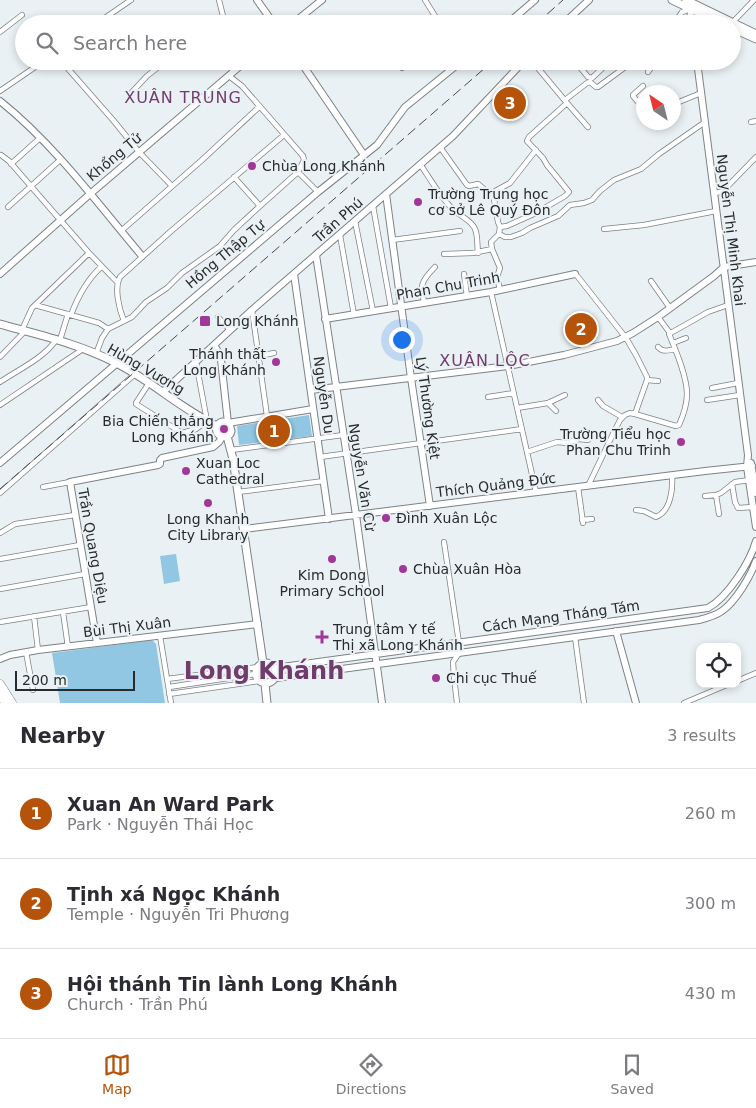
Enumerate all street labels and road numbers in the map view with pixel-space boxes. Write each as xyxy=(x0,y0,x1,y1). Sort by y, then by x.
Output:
street label: Khổng Tử xyxy=(83,129,145,184)
street label: Nguyễn Thị Minh Khai xyxy=(714,153,748,307)
street label: Trần Phú xyxy=(309,194,366,246)
street label: Hồng Thập Tự xyxy=(182,216,269,292)
street label: Phan Chu Trinh xyxy=(395,269,501,303)
street label: Hùng Vương xyxy=(105,340,187,398)
street label: Nguyễn Du xyxy=(311,355,337,435)
street label: Lý Thường Kiệt xyxy=(413,356,443,461)
street label: Nguyễn Văn Cừ xyxy=(346,422,379,533)
street label: Thích Quảng Đức xyxy=(434,470,557,500)
street label: Trần Quang Diệu xyxy=(75,486,111,605)
street label: Cách Mạng Tháng Tám xyxy=(481,597,641,635)
street label: Bùi Thị Xuân xyxy=(82,614,172,640)

